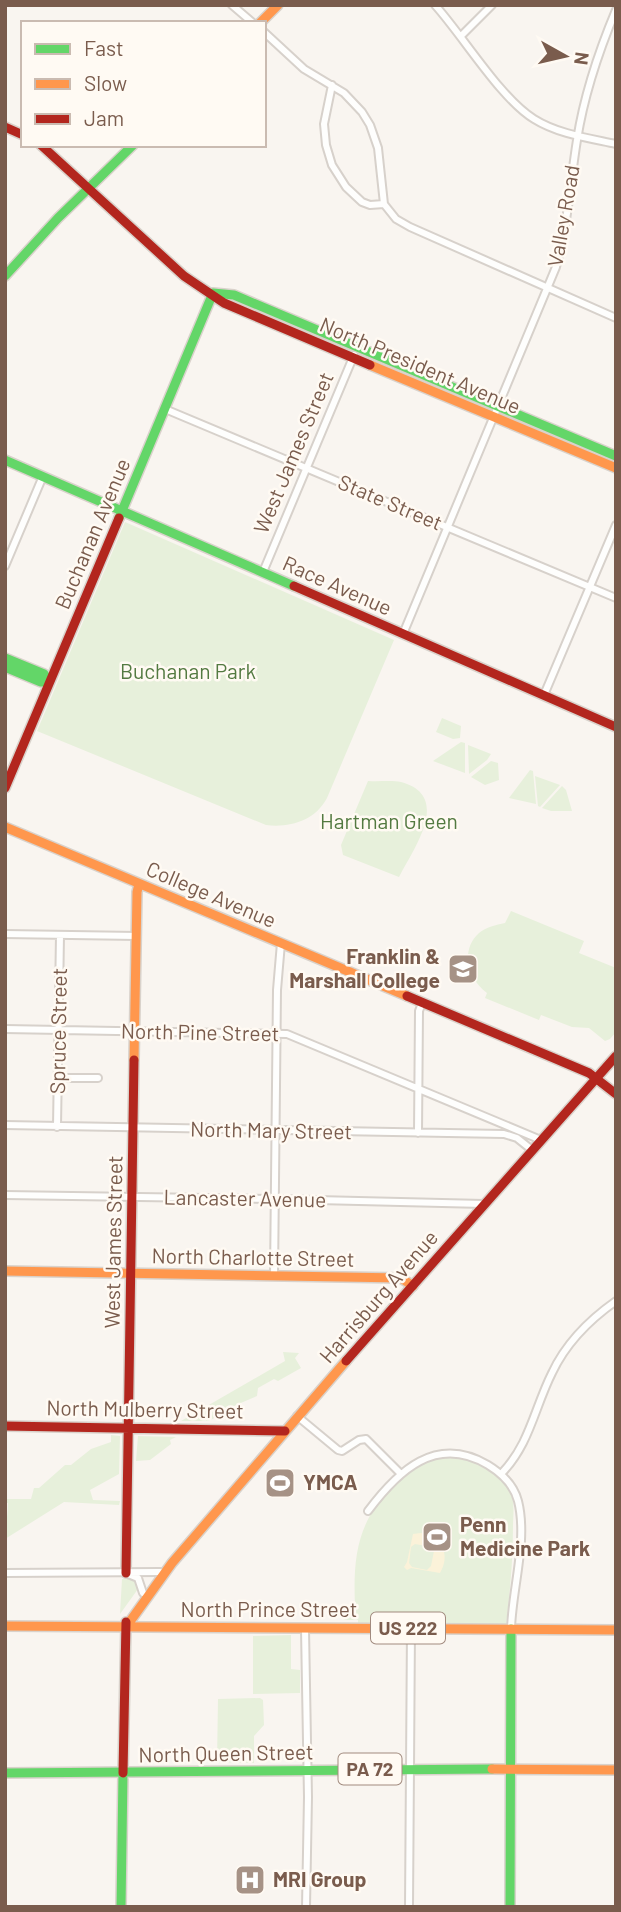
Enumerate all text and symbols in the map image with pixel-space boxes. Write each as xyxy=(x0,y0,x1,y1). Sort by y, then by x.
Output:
legend xyxy=(21,21,266,147)
north arrow xyxy=(530,21,600,91)
text: Fast xyxy=(84,35,124,60)
text: N xyxy=(570,51,595,66)
text: Slow xyxy=(84,70,127,95)
text: Jam xyxy=(84,105,124,130)
street label: Valley Road xyxy=(541,163,584,269)
street label: North President Avenue xyxy=(316,311,525,418)
street label: West James Street xyxy=(247,368,338,537)
street label: Buchanan Avenue xyxy=(49,454,135,613)
street label: State Street xyxy=(335,469,446,535)
street label: Race Avenue xyxy=(279,550,396,620)
park label: Buchanan Park xyxy=(120,658,256,683)
park label: Hartman Green xyxy=(320,808,458,833)
street label: College Avenue xyxy=(143,855,280,932)
place label: Franklin & Marshall College xyxy=(289,943,440,992)
school or university icon: Franklin & Marshall College xyxy=(446,952,480,986)
street label: Spruce Street xyxy=(44,968,71,1094)
street label: North Pine Street xyxy=(121,1018,279,1045)
street label: North Mary Street xyxy=(190,1116,352,1143)
street label: West James Street xyxy=(98,1155,127,1329)
street label: Lancaster Avenue xyxy=(163,1184,327,1211)
street label: Harrisburg Avenue xyxy=(313,1225,442,1367)
street label: North Charlotte Street xyxy=(151,1242,355,1271)
street label: North Mulberry Street xyxy=(46,1394,244,1423)
sports icon: YMCA xyxy=(263,1466,297,1500)
place label: YMCA xyxy=(303,1469,358,1494)
place label: Penn Medicine Park xyxy=(460,1511,590,1560)
sports icon: Penn Medicine Park xyxy=(420,1520,454,1554)
street label: North Prince Street xyxy=(181,1596,357,1621)
road number: US 222 xyxy=(371,1612,445,1644)
street label: North Queen Street xyxy=(138,1738,314,1767)
road number: PA 72 xyxy=(338,1754,402,1784)
hospital icon: MRI Group xyxy=(233,1863,267,1897)
place label: MRI Group xyxy=(273,1866,366,1891)

